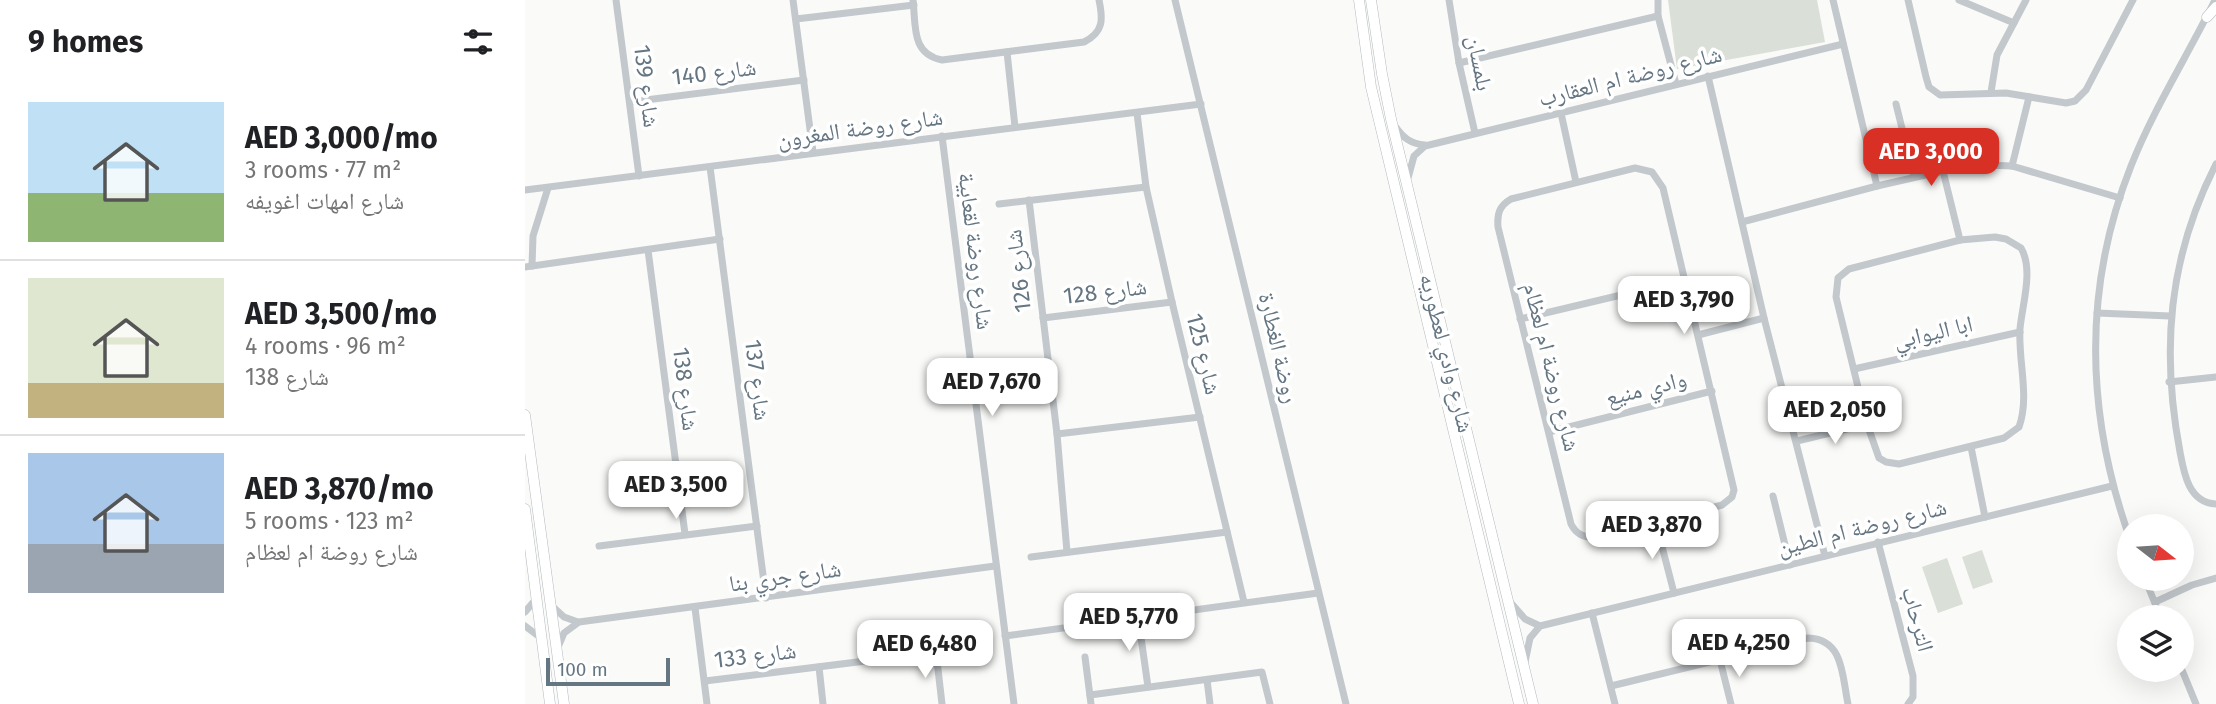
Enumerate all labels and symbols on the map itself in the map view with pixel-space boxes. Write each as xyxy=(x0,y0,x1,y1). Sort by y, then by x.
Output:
street label: بلمسان xyxy=(1461,33,1499,93)
street label: شارع روضة ام العقارب xyxy=(1535,40,1725,114)
street label: شارع 139 xyxy=(627,43,666,129)
street label: شارع 140 xyxy=(670,53,758,92)
street label: شارع روضة المغرون xyxy=(775,103,945,154)
pin: AED 3,000 xyxy=(1851,128,2011,188)
street label: شارع روضة لقعابية xyxy=(951,171,1000,331)
street label: شارع 126 xyxy=(999,228,1038,314)
street label: شارع وادي لعطوريه xyxy=(1409,271,1480,436)
street label: شارع 128 xyxy=(1062,272,1148,311)
pin: AED 3,790 xyxy=(1604,276,1764,336)
street label: شارع روضة ام لعظام xyxy=(1516,280,1586,455)
street label: روضة الغطارة xyxy=(1253,290,1305,406)
street label: ابا اليوابي xyxy=(1891,309,1977,359)
street label: شارع 125 xyxy=(1179,310,1228,398)
street label: شارع 137 xyxy=(738,338,777,422)
street label: شارع 138 xyxy=(666,346,705,432)
pin: AED 7,670 xyxy=(912,358,1072,418)
street label: وادي منيع xyxy=(1603,364,1691,416)
pin: AED 2,050 xyxy=(1755,386,1915,446)
pin: AED 3,500 xyxy=(596,462,756,521)
street label: شارع روضة ام الطين xyxy=(1774,492,1950,564)
pin: AED 3,870 xyxy=(1572,502,1732,561)
north arrow xyxy=(2117,514,2195,592)
street label: شارع جري بنا xyxy=(727,554,844,603)
street label: الترحاب xyxy=(1896,583,1940,655)
pin: AED 5,770 xyxy=(1049,594,1209,653)
pin: AED 6,480 xyxy=(845,620,1005,680)
pin: AED 4,250 xyxy=(1659,620,1819,679)
street label: شارع 133 xyxy=(712,636,798,675)
scale bar xyxy=(546,655,670,687)

